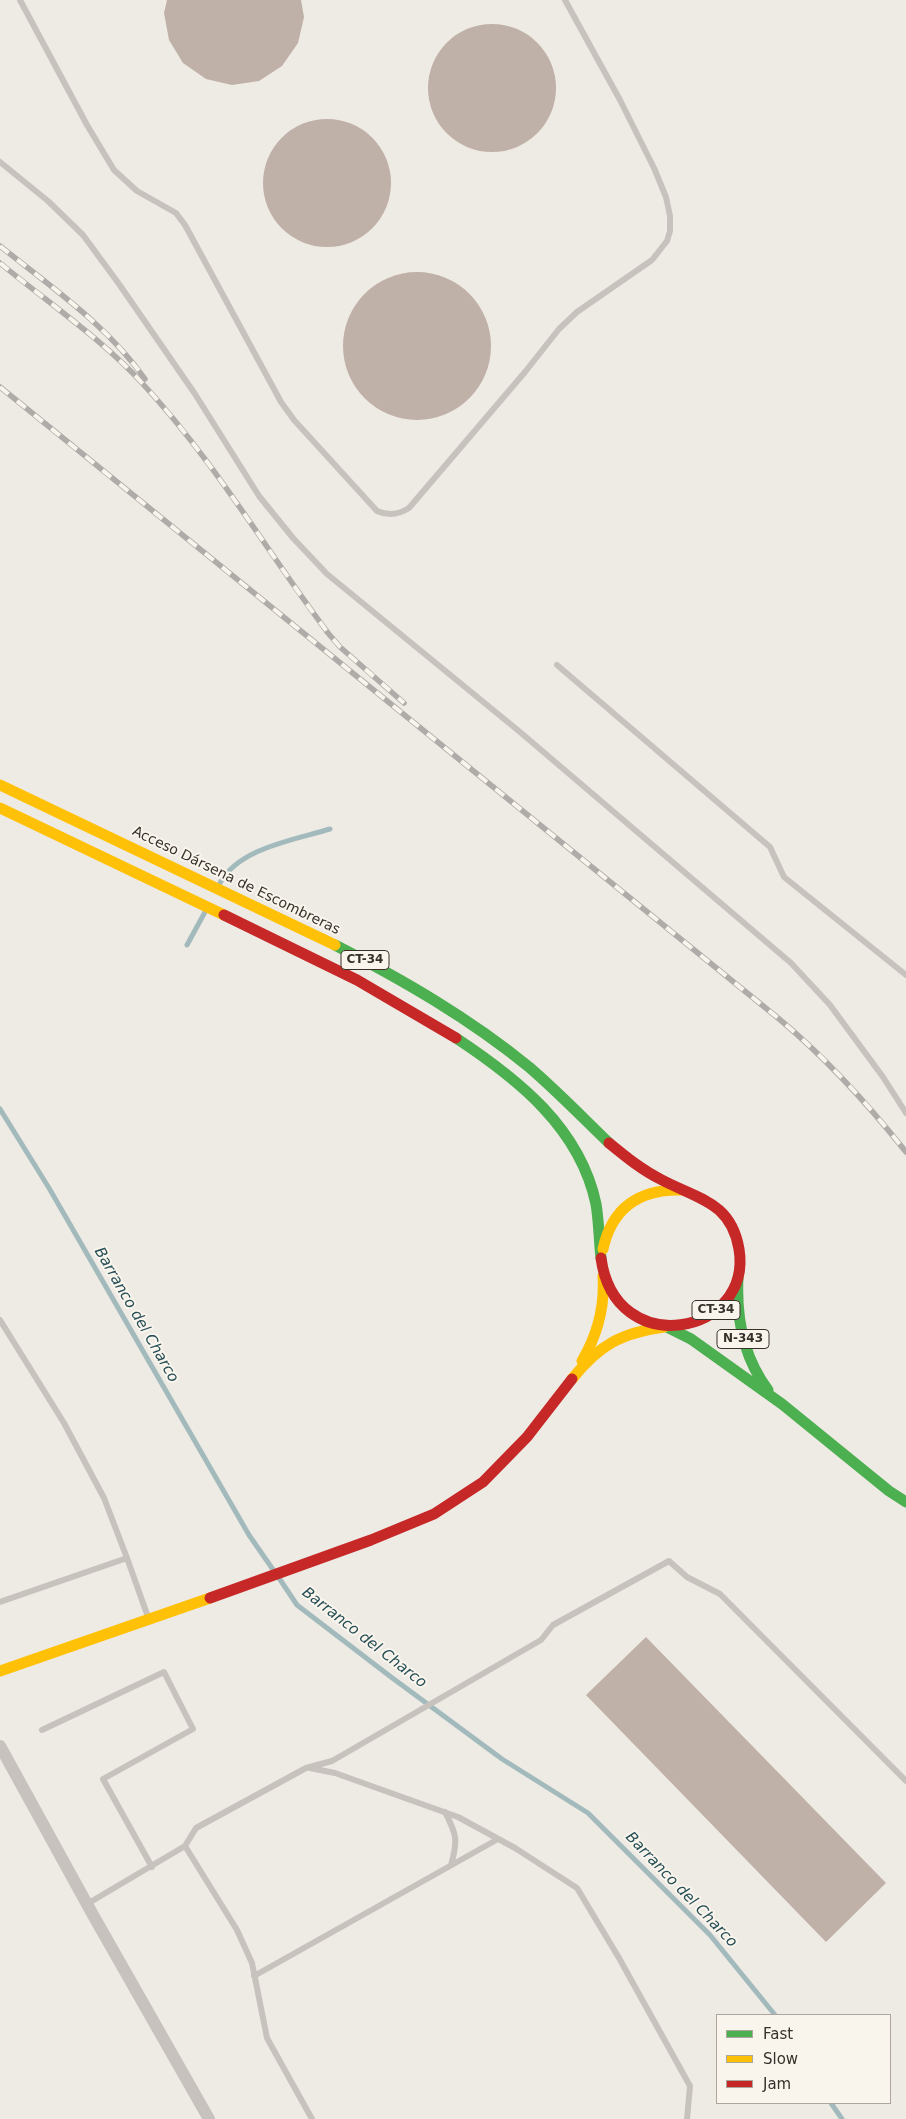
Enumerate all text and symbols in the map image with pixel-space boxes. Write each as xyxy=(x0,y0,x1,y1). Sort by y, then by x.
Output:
street label: Acceso Dársena de Escombreras xyxy=(129,823,343,939)
road number: CT-34 xyxy=(341,950,389,970)
water label: Barranco del Charco xyxy=(90,1244,182,1386)
road number: CT-34 xyxy=(692,1300,740,1320)
road number: N-343 xyxy=(717,1330,769,1348)
water label: Barranco del Charco xyxy=(298,1584,430,1692)
water label: Barranco del Charco xyxy=(621,1829,741,1951)
legend xyxy=(716,2014,891,2104)
text: Fast xyxy=(763,2025,793,2043)
text: Slow xyxy=(763,2050,798,2068)
text: Jam xyxy=(763,2075,791,2093)

